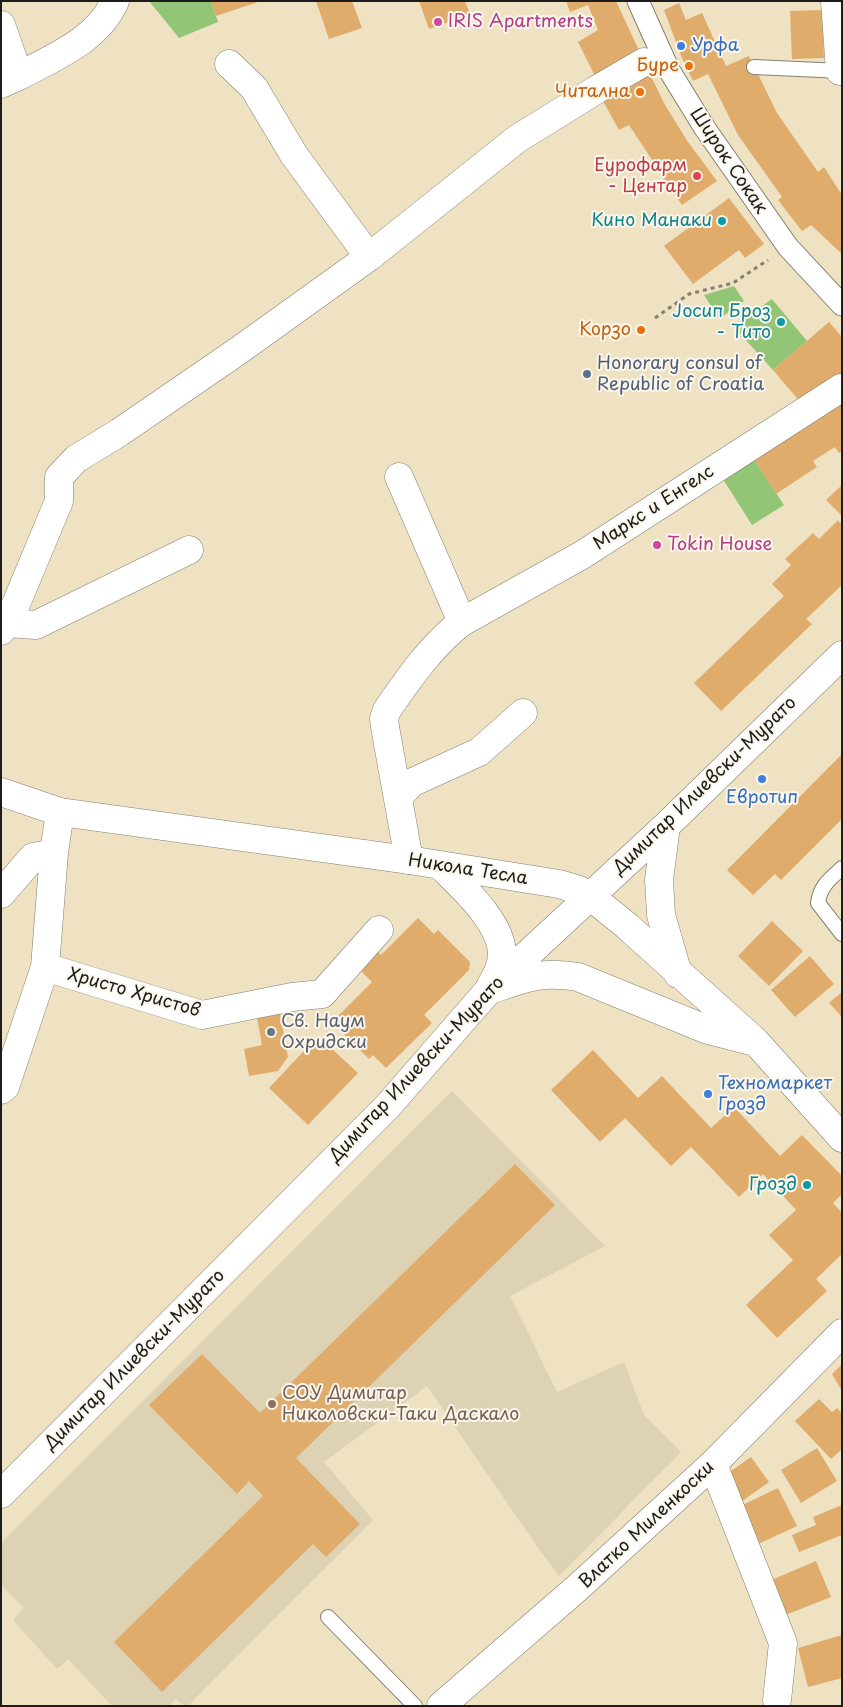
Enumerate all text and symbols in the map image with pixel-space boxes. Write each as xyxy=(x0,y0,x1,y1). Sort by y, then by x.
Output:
place label: IRIS Apartments xyxy=(448,11,593,33)
marker: IRIS Apartments xyxy=(432,16,444,28)
place label: Урфа xyxy=(691,35,739,57)
marker: Урфа xyxy=(675,40,687,52)
place label: Буре xyxy=(637,55,679,77)
marker: Буре xyxy=(683,60,695,72)
place label: Читална xyxy=(555,81,630,103)
marker: Читална xyxy=(634,86,646,98)
street label: Широк Сокак xyxy=(685,104,771,218)
place label: Еурофарм - Центар xyxy=(594,155,687,198)
marker: Еурофарм - Центар xyxy=(691,170,703,182)
place label: Кино Манаки xyxy=(591,210,712,232)
marker: Кино Манаки xyxy=(716,215,728,227)
place label: Јосип Броз - Тито xyxy=(672,301,771,344)
marker: Јосип Броз - Тито xyxy=(775,316,787,328)
place label: Корзо xyxy=(579,319,631,341)
marker: Корзо xyxy=(635,324,647,336)
place label: Honorary consul of Republic of Croatia xyxy=(597,353,764,396)
marker: Honorary consul of Republic of Croatia xyxy=(581,368,593,380)
street label: Маркс и Енгелс xyxy=(590,461,718,555)
place label: Tokin House xyxy=(667,534,772,556)
marker: Tokin House xyxy=(651,539,663,551)
street label: Димитар Илиевски-Мурато xyxy=(609,693,801,879)
marker: Евротип xyxy=(756,773,768,785)
place label: Евротип xyxy=(726,787,798,809)
street label: Никола Тесла xyxy=(407,850,529,890)
street label: Христо Христов xyxy=(65,964,203,1022)
street label: Димитар Илиевски-Мурато xyxy=(325,972,509,1168)
place label: Св. Наум Охридски xyxy=(281,1011,367,1054)
marker: Св. Наум Охридски xyxy=(265,1026,277,1038)
place label: Техномаркет Грозд xyxy=(718,1073,832,1116)
marker: Техномаркет Грозд xyxy=(702,1088,714,1100)
place label: Грозд xyxy=(749,1174,797,1196)
marker: Грозд xyxy=(801,1179,813,1191)
street label: Димитар Илиевски-Мурато xyxy=(40,1265,230,1455)
place label: СОУ Димитар Николовски-Таки Даскало xyxy=(282,1383,519,1426)
marker: СОУ Димитар Николовски-Таки Даскало xyxy=(266,1398,278,1410)
street label: Влатко Миленкоски xyxy=(575,1457,719,1593)

